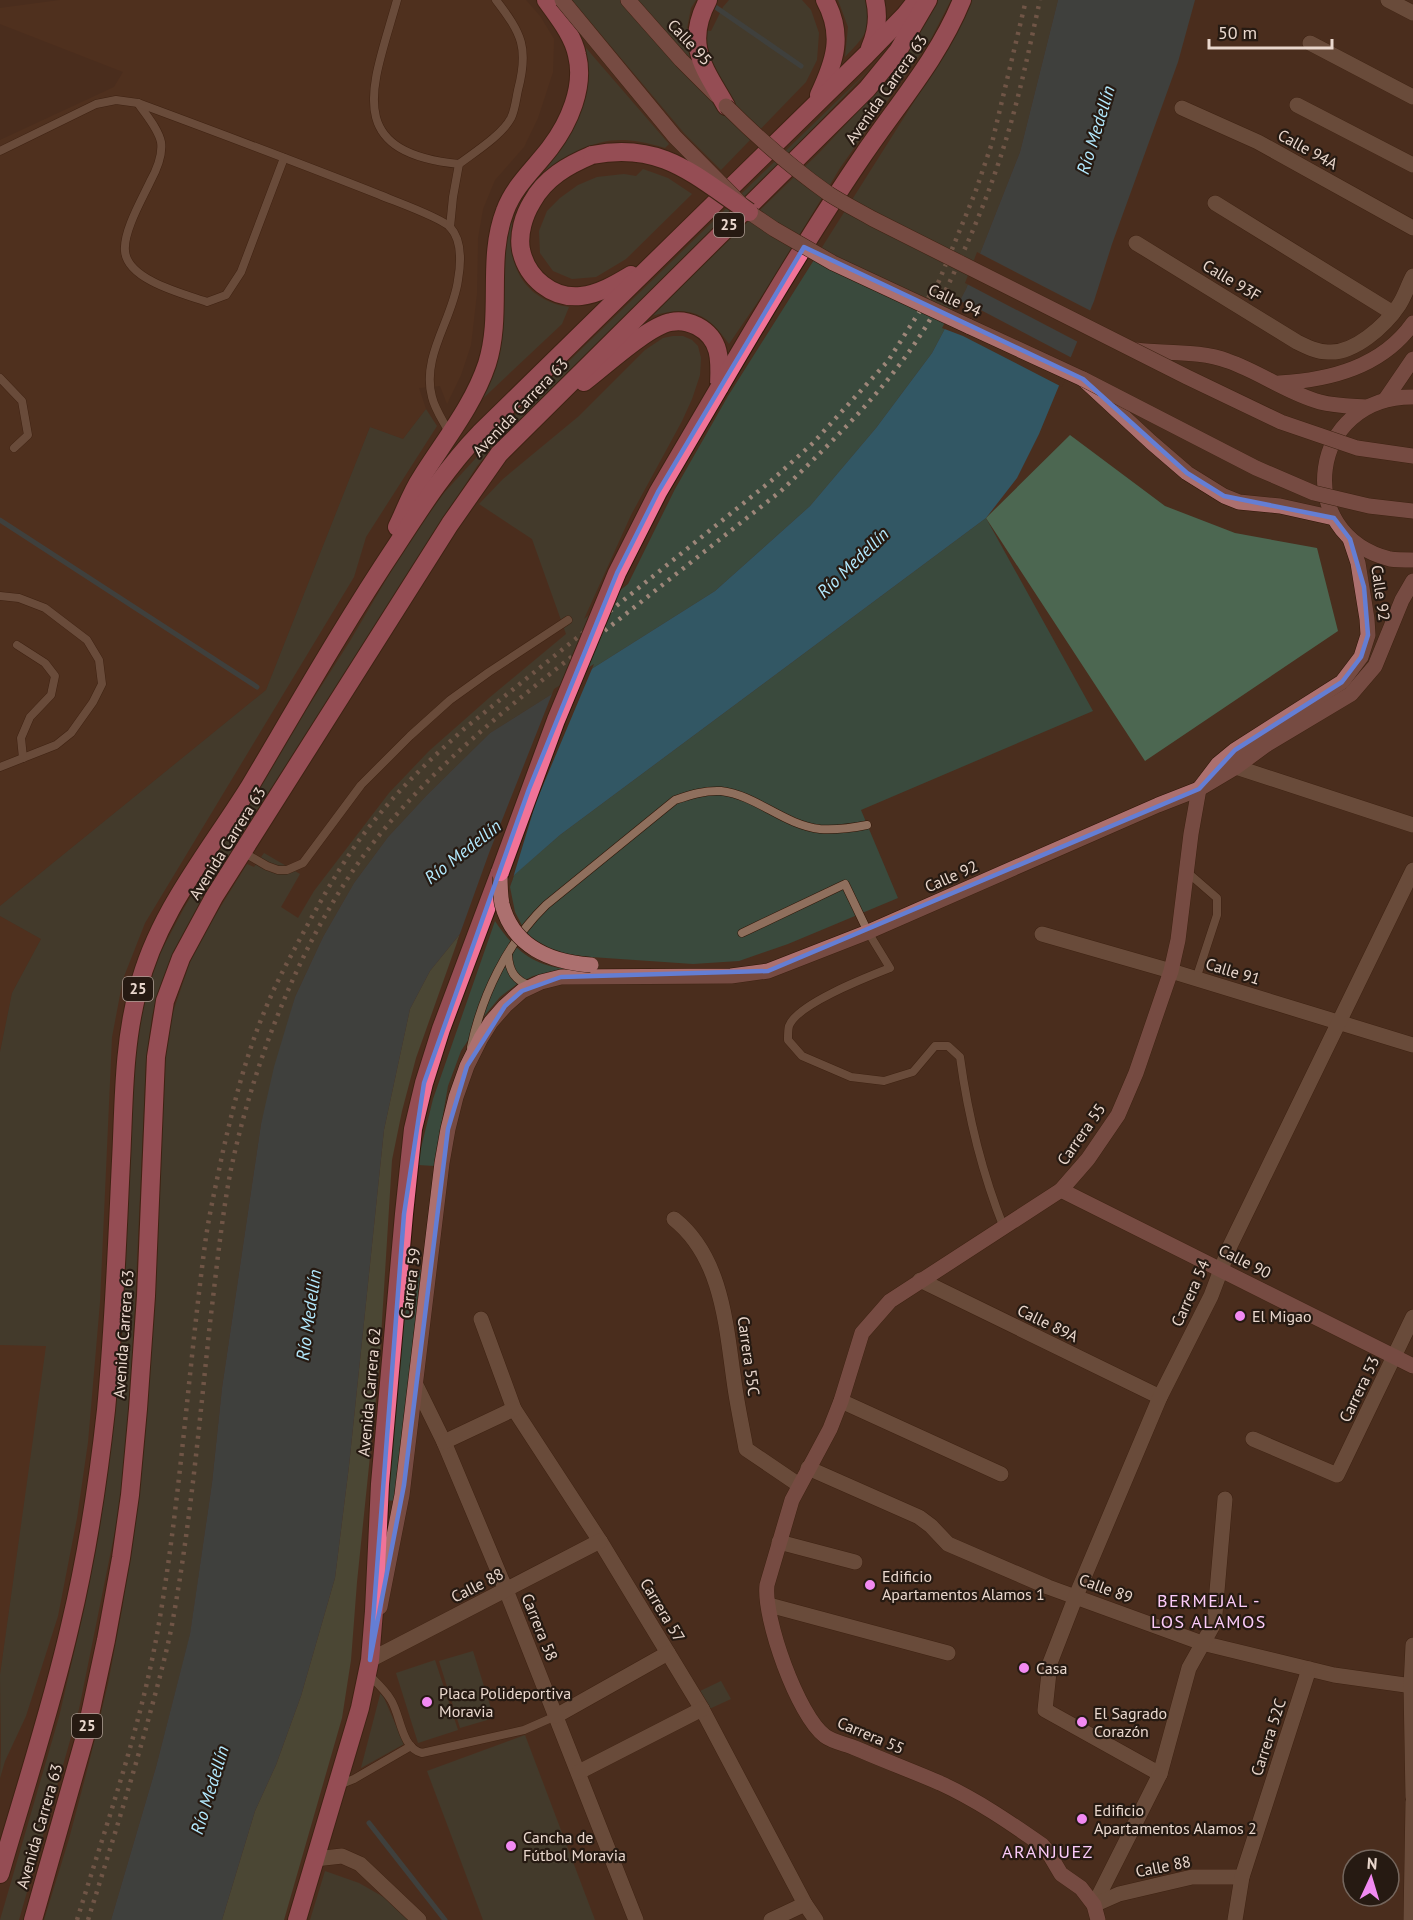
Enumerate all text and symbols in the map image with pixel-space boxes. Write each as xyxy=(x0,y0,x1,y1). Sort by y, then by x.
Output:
scale bar xyxy=(1209,12,1332,50)
street label: Calle 95 xyxy=(664,15,716,69)
text: 50 m xyxy=(1218,21,1257,44)
street label: Avenida Carrera 63 xyxy=(841,30,931,148)
water label: Río Medellín xyxy=(1071,83,1120,177)
street label: Calle 94A xyxy=(1275,124,1342,174)
road number: 25 xyxy=(714,213,744,237)
street label: Calle 93F xyxy=(1199,255,1265,305)
street label: Calle 94 xyxy=(925,279,985,321)
street label: Avenida Carrera 63 xyxy=(468,354,572,460)
water label: Río Medellín xyxy=(812,523,894,603)
street label: Calle 92 xyxy=(1367,564,1395,622)
street label: Avenida Carrera 63 xyxy=(184,783,270,903)
water label: Río Medellín xyxy=(420,814,506,889)
street label: Calle 92 xyxy=(921,855,981,897)
street label: Calle 91 xyxy=(1203,953,1263,989)
road number: 25 xyxy=(123,977,153,1001)
street label: Carrera 55 xyxy=(1052,1099,1110,1169)
street label: Calle 90 xyxy=(1216,1239,1275,1283)
street label: Carrera 59 xyxy=(396,1247,424,1319)
street label: Carrera 54 xyxy=(1166,1256,1214,1329)
water label: Río Medellín xyxy=(291,1268,326,1362)
street label: Avenida Carrera 63 xyxy=(109,1269,137,1399)
street label: Calle 89A xyxy=(1014,1300,1082,1347)
place label: El Migao xyxy=(1252,1306,1312,1326)
marker: El Migao xyxy=(1233,1309,1247,1323)
street label: Carrera 55C xyxy=(734,1315,764,1397)
street label: Avenida Carrera 62 xyxy=(353,1327,385,1457)
street label: Carrera 53 xyxy=(1334,1353,1384,1425)
street label: Calle 88 xyxy=(448,1563,506,1607)
place label: Edificio Apartamentos Alamos 1 xyxy=(882,1566,1045,1604)
street label: Calle 89 xyxy=(1076,1569,1136,1607)
street label: Carrera 57 xyxy=(636,1574,690,1646)
marker: Edificio Apartamentos Alamos 1 xyxy=(863,1578,877,1592)
district label: BERMEJAL - LOS ALAMOS xyxy=(1151,1589,1267,1633)
street label: Carrera 58 xyxy=(517,1590,563,1664)
place label: Casa xyxy=(1036,1658,1067,1678)
marker: Casa xyxy=(1017,1661,1031,1675)
place label: Placa Polideportiva Moravia xyxy=(439,1683,571,1721)
marker: Placa Polideportiva Moravia xyxy=(420,1695,434,1709)
street label: Carrera 52C xyxy=(1246,1696,1290,1778)
place label: El Sagrado Corazón xyxy=(1094,1703,1167,1741)
street label: Carrera 55 xyxy=(834,1712,908,1758)
road number: 25 xyxy=(72,1714,102,1738)
marker: El Sagrado Corazón xyxy=(1075,1715,1089,1729)
water label: Río Medellín xyxy=(185,1743,234,1837)
street label: Avenida Carrera 63 xyxy=(12,1761,66,1891)
place label: Edificio Apartamentos Alamos 2 xyxy=(1094,1800,1257,1838)
marker: Edificio Apartamentos Alamos 2 xyxy=(1075,1812,1089,1826)
place label: Cancha de Fútbol Moravia xyxy=(523,1827,626,1865)
marker: Cancha de Fútbol Moravia xyxy=(504,1839,518,1853)
district label: ARANJUEZ xyxy=(1002,1840,1094,1863)
north arrow xyxy=(1341,1848,1401,1908)
street label: Calle 88 xyxy=(1134,1851,1192,1881)
text: N xyxy=(1366,1853,1378,1873)

